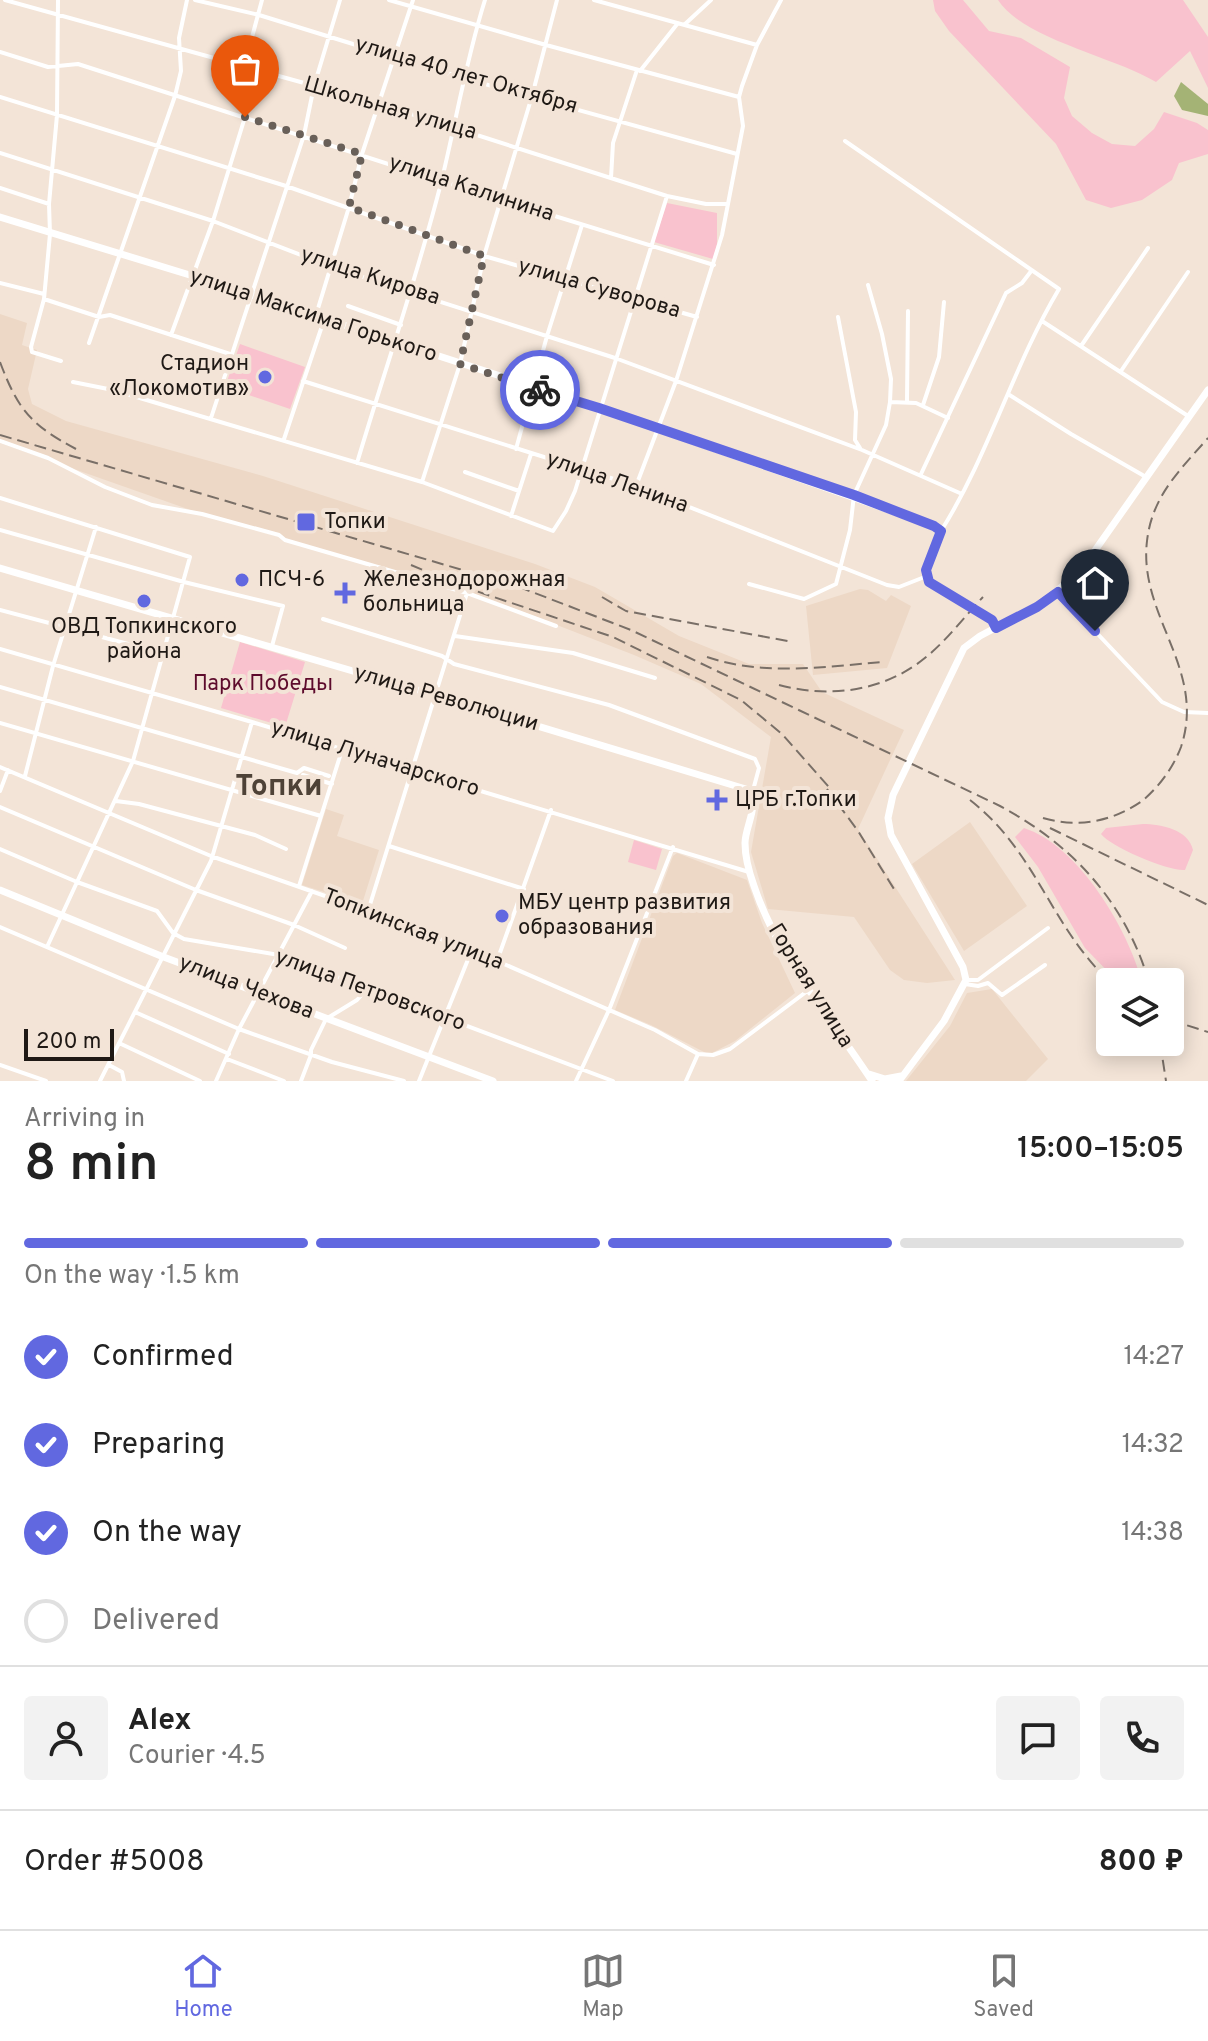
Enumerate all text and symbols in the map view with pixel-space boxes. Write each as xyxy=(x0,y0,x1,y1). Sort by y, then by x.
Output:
street label: улица 40 лет Октября xyxy=(352,31,580,121)
pin xyxy=(211,35,279,117)
icon: bag xyxy=(223,47,267,91)
street label: Школьная улица xyxy=(300,71,480,147)
street label: улица Калинина xyxy=(385,150,557,228)
street label: улица Кирова xyxy=(297,242,443,312)
street label: улица Суворова xyxy=(515,253,683,325)
street label: улица Максима Горького xyxy=(186,263,440,369)
courier xyxy=(500,350,580,430)
place label: Стадион «Локомотив» xyxy=(109,351,249,403)
marker: Стадион «Локомотив» xyxy=(256,368,274,386)
icon: bike xyxy=(518,368,562,412)
street label: улица Ленина xyxy=(542,446,692,520)
place label: Топки xyxy=(324,509,386,536)
marker: Топки xyxy=(295,511,317,533)
pin xyxy=(1061,549,1129,631)
icon: home xyxy=(1073,561,1117,605)
place label: ПСЧ-6 xyxy=(258,567,325,594)
place label: Железнодорожная больница xyxy=(363,567,566,619)
marker: ПСЧ-6 xyxy=(233,571,251,589)
marker: Железнодорожная больница xyxy=(334,582,356,604)
marker: ОВД Топкинского района xyxy=(135,592,153,610)
place label: ОВД Топкинского района xyxy=(51,614,237,666)
street label: улица Революции xyxy=(351,660,541,738)
park label: Парк Победы xyxy=(193,671,333,698)
street label: улица Луначарского xyxy=(267,714,483,804)
district label: Топки xyxy=(235,769,323,806)
place label: ЦРБ г.Топки xyxy=(735,787,857,814)
marker: ЦРБ г.Топки xyxy=(706,789,728,811)
street label: Топкинская улица xyxy=(319,883,507,977)
place label: МБУ центр развития образования xyxy=(518,890,731,942)
marker: МБУ центр развития образования xyxy=(493,907,511,925)
street label: Горная улица xyxy=(761,919,859,1053)
street label: улица Петровского xyxy=(271,944,469,1038)
street label: улица Чехова xyxy=(175,950,317,1026)
map controls xyxy=(1096,968,1184,1056)
button: layers xyxy=(1096,968,1184,1056)
scale bar xyxy=(24,1025,114,1061)
text: 200 m xyxy=(36,1029,101,1056)
text: Arriving in xyxy=(24,1103,145,1136)
text: 15:00–15:05 xyxy=(1017,1131,1184,1168)
text: 8 min xyxy=(24,1133,159,1199)
text: On the way · 1.5 km xyxy=(24,1260,240,1293)
icon: check xyxy=(24,1335,68,1379)
text: Confirmed xyxy=(92,1339,234,1376)
text: 14:27 xyxy=(1124,1341,1184,1374)
icon: check xyxy=(24,1423,68,1467)
text: Preparing xyxy=(92,1427,225,1464)
text: 14:32 xyxy=(1122,1429,1184,1462)
icon: check xyxy=(24,1511,68,1555)
text: On the way xyxy=(92,1515,242,1552)
text: 14:38 xyxy=(1121,1517,1184,1550)
text: Delivered xyxy=(92,1603,220,1640)
button: person xyxy=(24,1696,108,1780)
button: chat xyxy=(996,1696,1080,1780)
button: phone xyxy=(1100,1696,1184,1780)
text: Alex xyxy=(128,1703,192,1740)
text: Courier · 4.5 xyxy=(128,1740,266,1773)
text: Order #5008 xyxy=(24,1844,205,1881)
text: 800 ₽ xyxy=(1099,1844,1184,1881)
tab: Home xyxy=(174,1949,233,2024)
tab: Map xyxy=(581,1949,625,2024)
tab: Saved xyxy=(973,1949,1034,2024)

